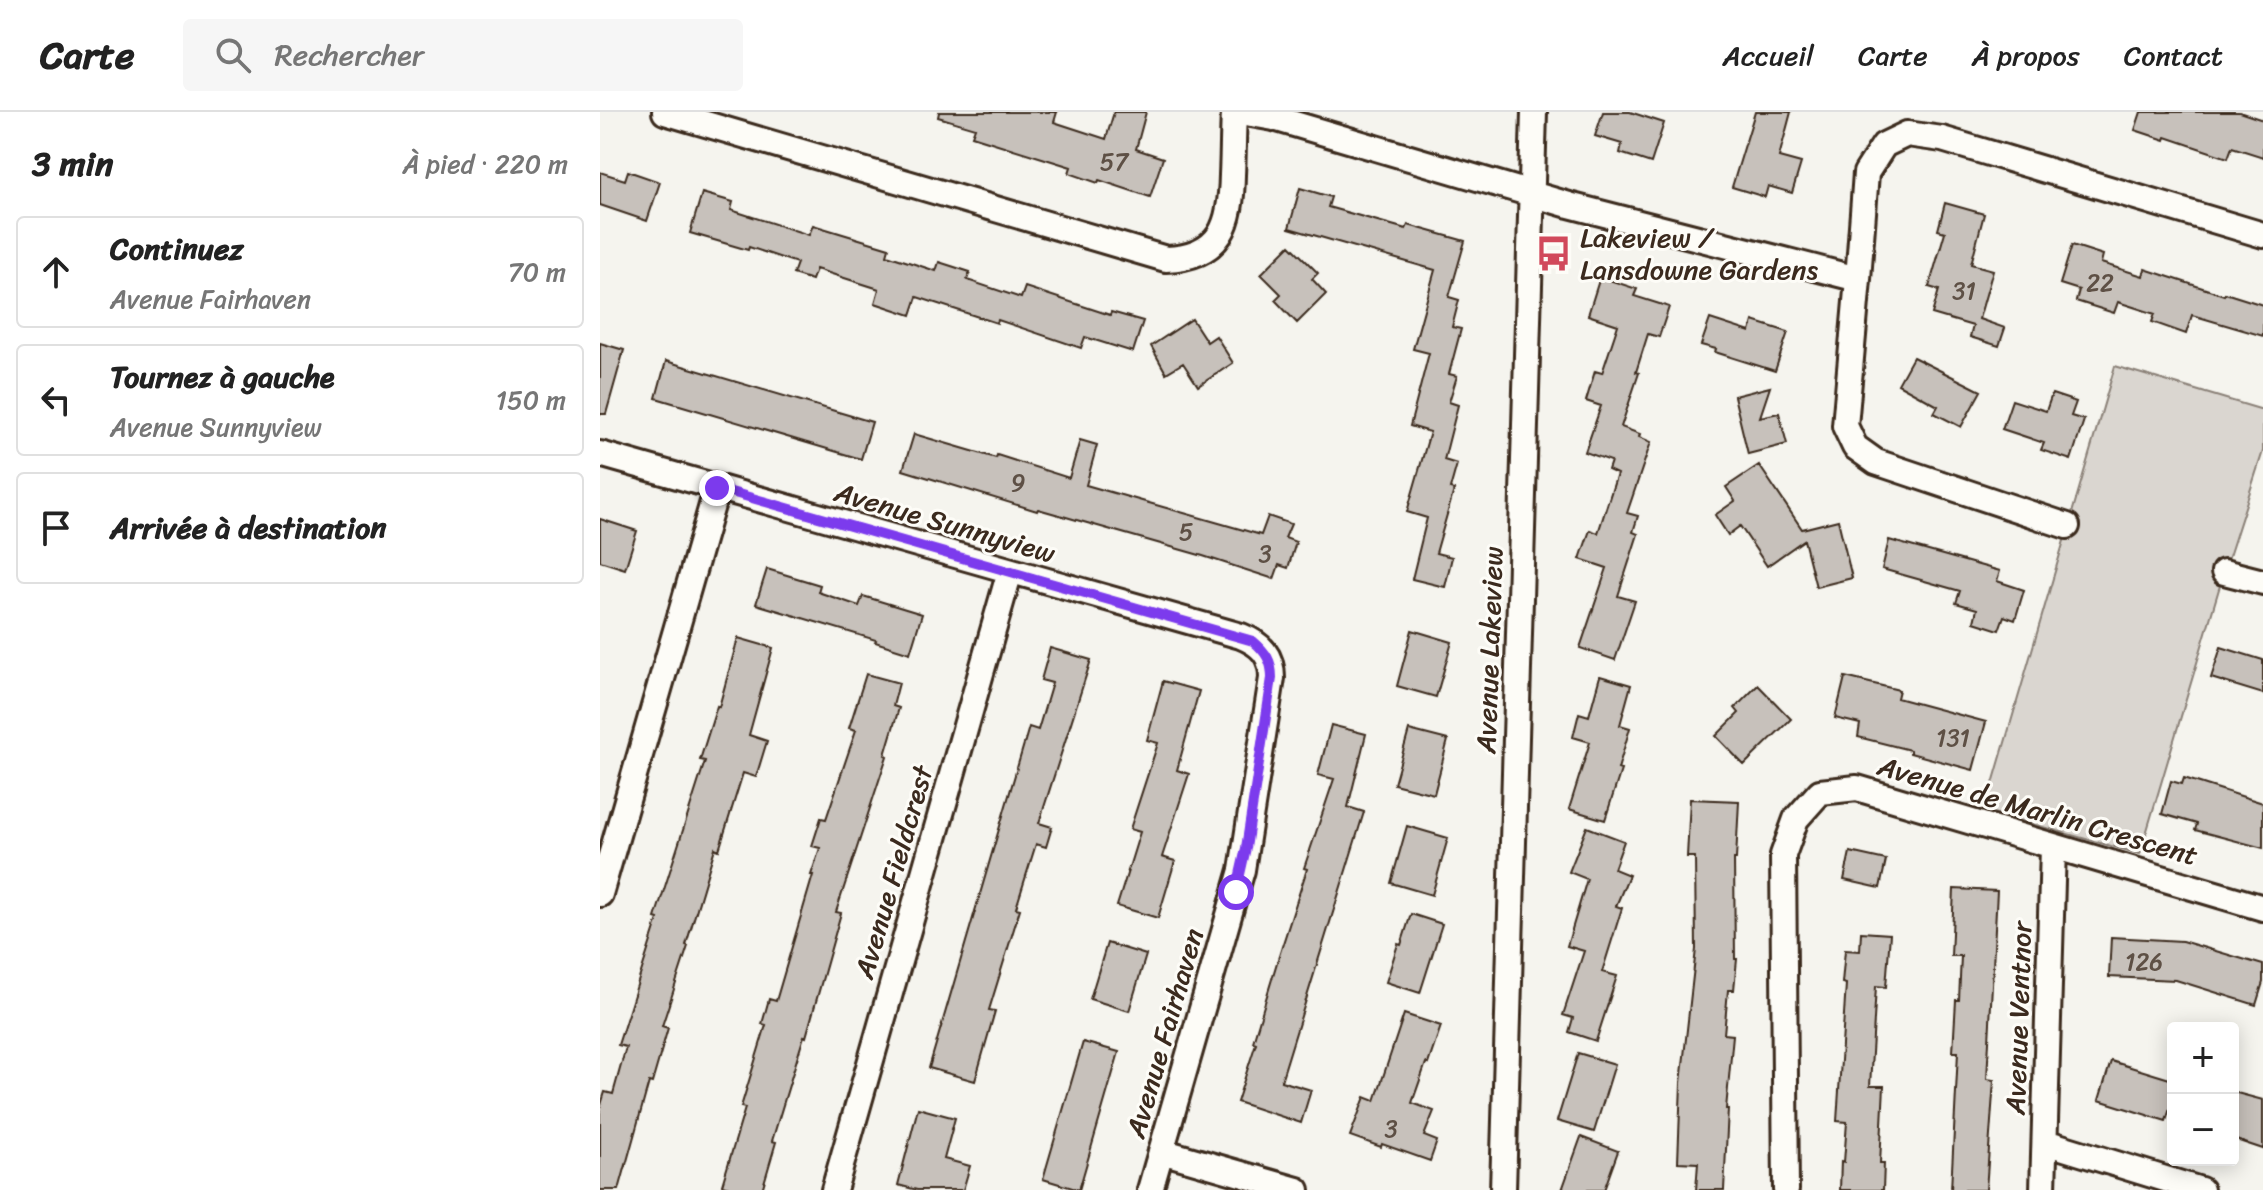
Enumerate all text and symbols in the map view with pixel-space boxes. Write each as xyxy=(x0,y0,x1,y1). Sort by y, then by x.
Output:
search box xyxy=(183,19,743,91)
text: Carte xyxy=(40,22,135,89)
text: Rechercher xyxy=(275,28,424,82)
text: Accueil xyxy=(1723,31,1814,80)
text: Carte xyxy=(1858,31,1928,80)
text: À propos xyxy=(1972,31,2080,80)
text: Contact xyxy=(2124,31,2223,80)
icon: search xyxy=(211,33,255,77)
text: 3 min xyxy=(32,134,113,194)
text: À pied · 220 m xyxy=(403,141,568,187)
house number: 57 xyxy=(1100,141,1129,183)
place label: Lakeview / Lansdowne Gardens xyxy=(1580,213,1818,294)
text: Continuez xyxy=(110,222,244,276)
bus stop icon: Lakeview / Lansdowne Gardens xyxy=(1535,234,1573,272)
text: 70 m xyxy=(508,249,566,295)
icon: ahead xyxy=(34,250,78,294)
house number: 22 xyxy=(2086,262,2114,304)
house number: 31 xyxy=(1952,270,1976,312)
text: Avenue Fairhaven xyxy=(110,276,311,322)
text: Tournez à gauche xyxy=(110,350,335,404)
text: 150 m xyxy=(496,377,566,423)
icon: left xyxy=(34,378,78,422)
text: Avenue Sunnyview xyxy=(110,404,321,450)
house number: 9 xyxy=(1011,462,1025,504)
street label: Avenue Sunnyview xyxy=(828,467,1062,578)
route end xyxy=(699,470,735,506)
text: Arrivée à destination xyxy=(110,501,387,555)
icon: arrive xyxy=(34,506,78,550)
house number: 5 xyxy=(1179,511,1193,553)
house number: 3 xyxy=(1258,533,1272,575)
street label: Avenue Lakeview xyxy=(1461,546,1518,756)
house number: 131 xyxy=(1936,717,1970,759)
street label: Avenue de Marlin Crescent xyxy=(1871,741,2204,880)
street label: Avenue Fieldcrest xyxy=(839,758,948,986)
route start xyxy=(1218,874,1254,910)
street label: Avenue Ventnor xyxy=(1991,919,2046,1117)
street label: Avenue Fairhaven xyxy=(1111,922,1218,1145)
house number: 126 xyxy=(2125,941,2163,983)
map controls xyxy=(2167,1022,2239,1166)
button: + xyxy=(2167,1022,2239,1094)
button: − xyxy=(2167,1094,2239,1166)
house number: 3 xyxy=(1384,1108,1398,1150)

